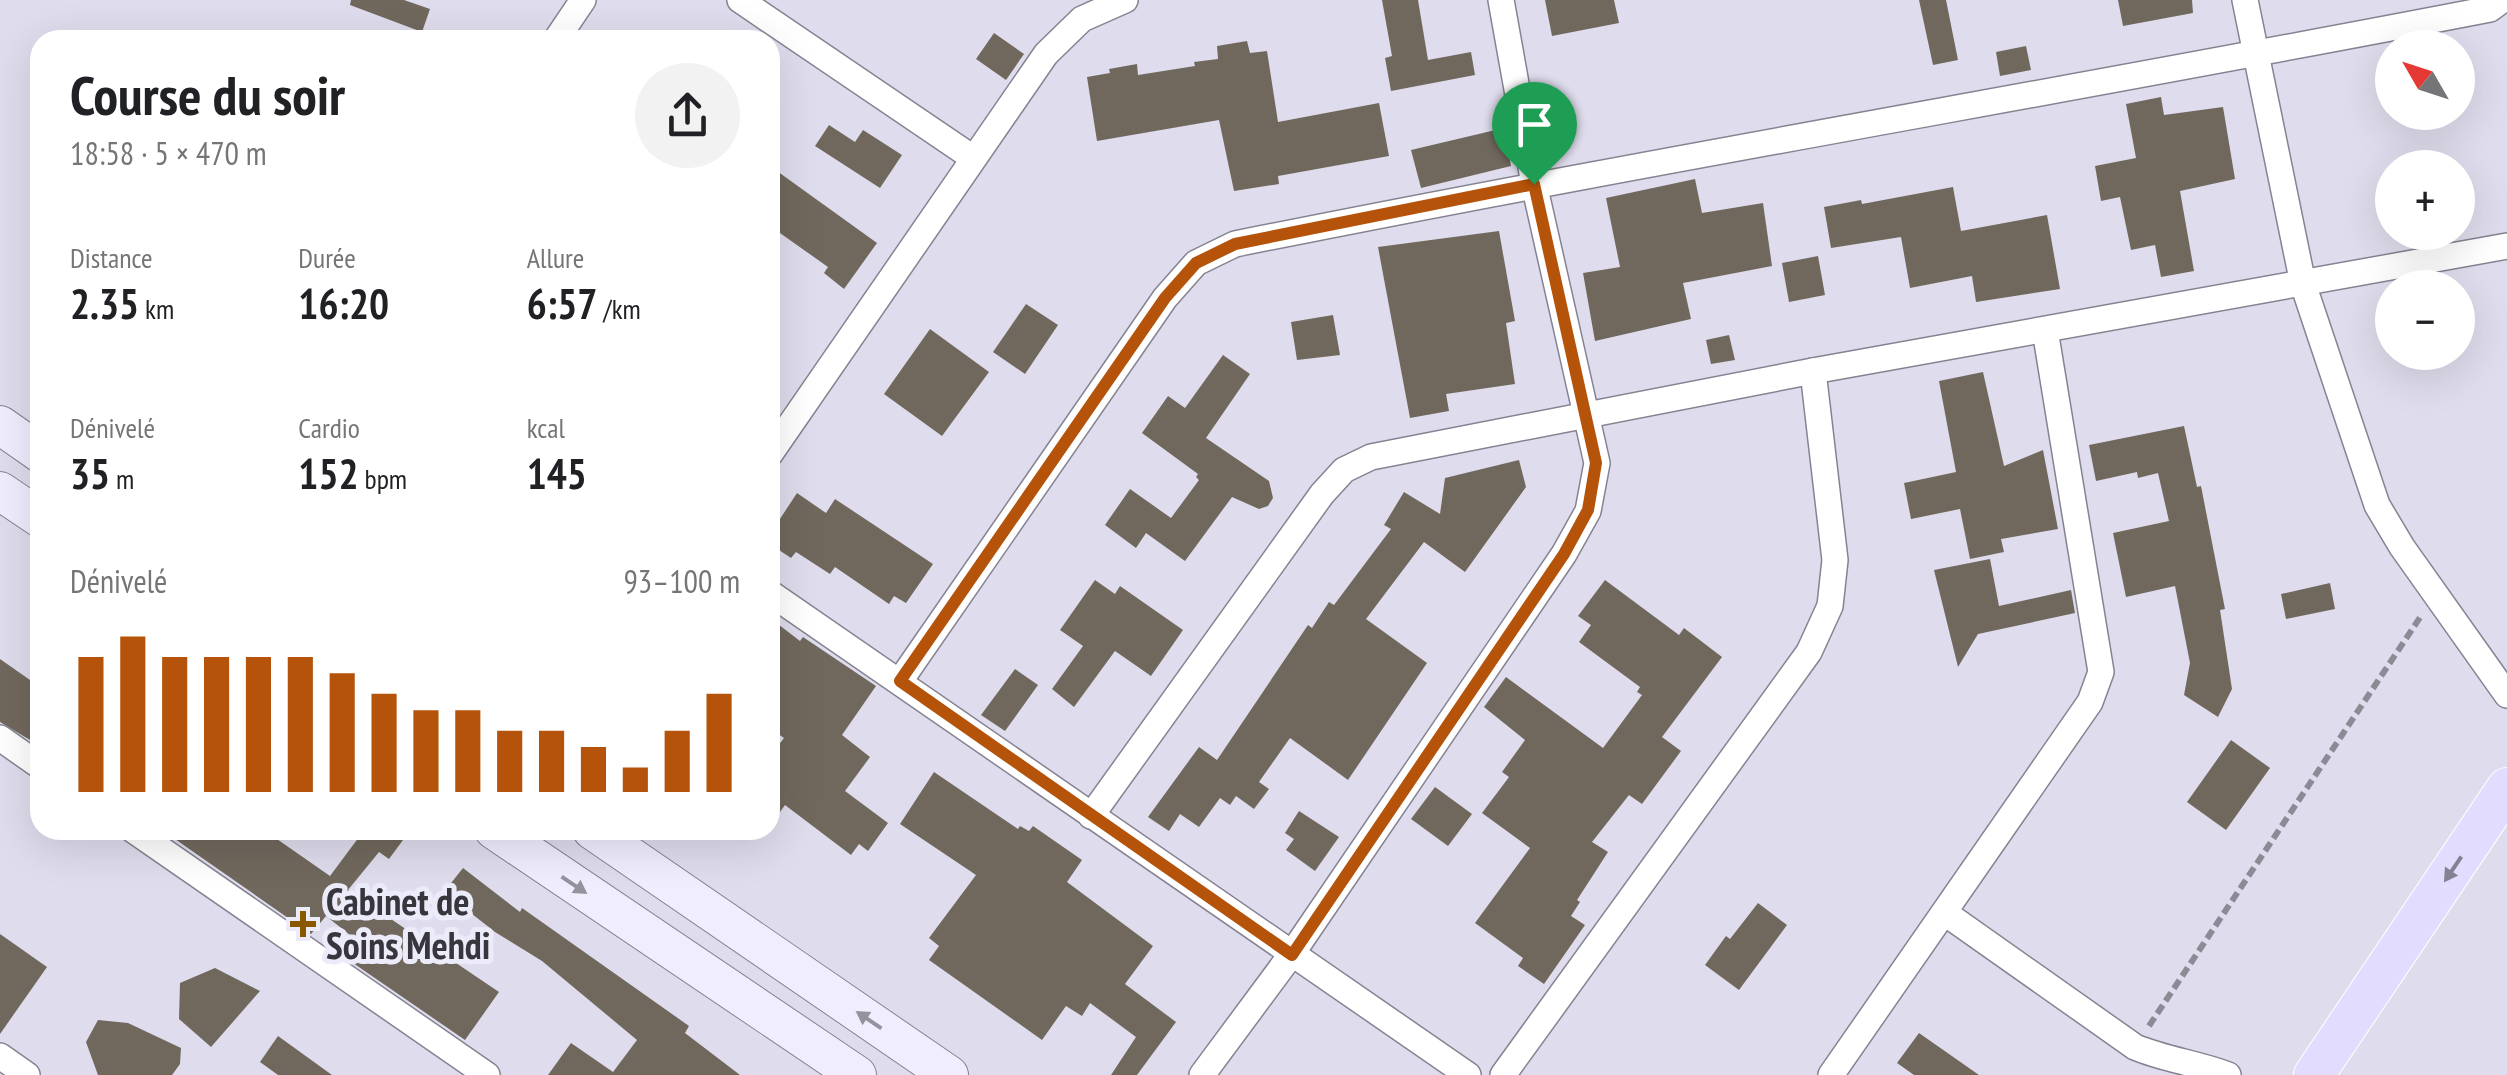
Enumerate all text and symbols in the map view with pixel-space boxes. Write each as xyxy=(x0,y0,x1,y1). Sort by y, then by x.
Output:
north arrow xyxy=(2375,30,2475,130)
map controls xyxy=(2375,30,2475,370)
text: Course du soir xyxy=(70,59,345,130)
button: share xyxy=(635,63,740,168)
pin xyxy=(1492,82,1577,185)
icon: arrive xyxy=(1507,97,1562,152)
text: 18:58 · 5 × 470 m xyxy=(70,132,267,174)
button: + xyxy=(2375,150,2475,250)
text: Distance xyxy=(70,239,153,276)
text: Durée xyxy=(298,239,356,276)
text: Allure xyxy=(527,239,584,276)
button: − xyxy=(2375,270,2475,370)
text: 2.35 xyxy=(70,276,139,331)
text: 16:20 xyxy=(298,276,389,331)
text: 6:57 xyxy=(527,276,597,331)
text: km xyxy=(139,290,174,327)
text: /km xyxy=(597,290,641,327)
text: Dénivelé xyxy=(70,409,155,446)
text: Cardio xyxy=(298,409,360,446)
text: kcal xyxy=(527,409,565,446)
text: 35 xyxy=(70,446,110,501)
text: 152 xyxy=(298,446,359,501)
text: 145 xyxy=(527,446,587,501)
text: m xyxy=(110,460,134,497)
text: bpm xyxy=(359,460,407,497)
text: Dénivelé xyxy=(70,560,167,602)
text: 93–100 m xyxy=(623,560,740,602)
one-way arrow xyxy=(2444,855,2462,882)
one-way arrow xyxy=(561,875,588,894)
place label: Cabinet de Soins Mehdi xyxy=(326,876,490,969)
marker: Cabinet de Soins Mehdi xyxy=(290,911,316,937)
one-way arrow xyxy=(855,1011,882,1030)

